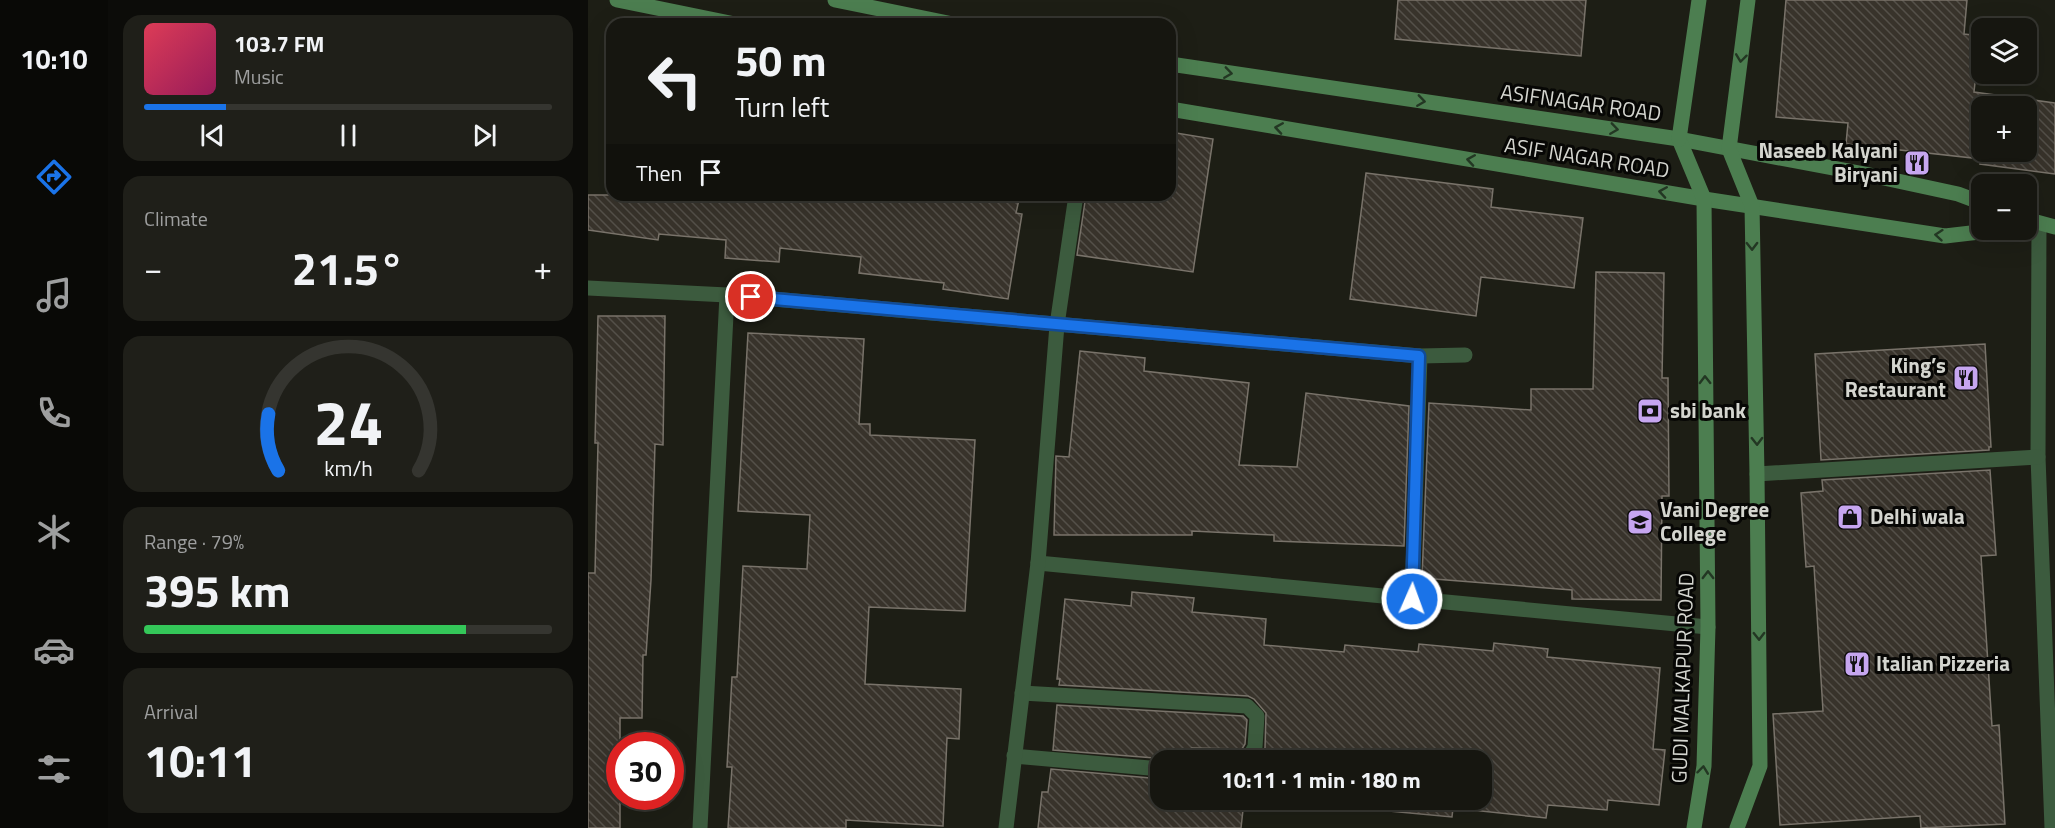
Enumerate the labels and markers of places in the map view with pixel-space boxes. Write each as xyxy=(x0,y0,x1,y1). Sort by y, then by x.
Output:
place label: Naseeb Kalyani Biryani xyxy=(1758,134,1898,190)
restaurant icon: Naseeb Kalyani Biryani xyxy=(1902,148,1932,178)
pin xyxy=(725,271,776,322)
place label: King’s Restaurant xyxy=(1845,349,1946,405)
restaurant icon: King’s Restaurant xyxy=(1951,363,1981,393)
place label: sbi bank xyxy=(1670,394,1746,426)
bank icon: sbi bank xyxy=(1635,396,1665,426)
place label: Vani Degree College xyxy=(1660,493,1769,549)
place label: Delhi wala xyxy=(1870,500,1965,532)
shop icon: Delhi wala xyxy=(1835,502,1865,532)
school or university icon: Vani Degree College xyxy=(1625,507,1655,537)
place label: Italian Pizzeria xyxy=(1876,647,2010,679)
restaurant icon: Italian Pizzeria xyxy=(1842,649,1872,679)

